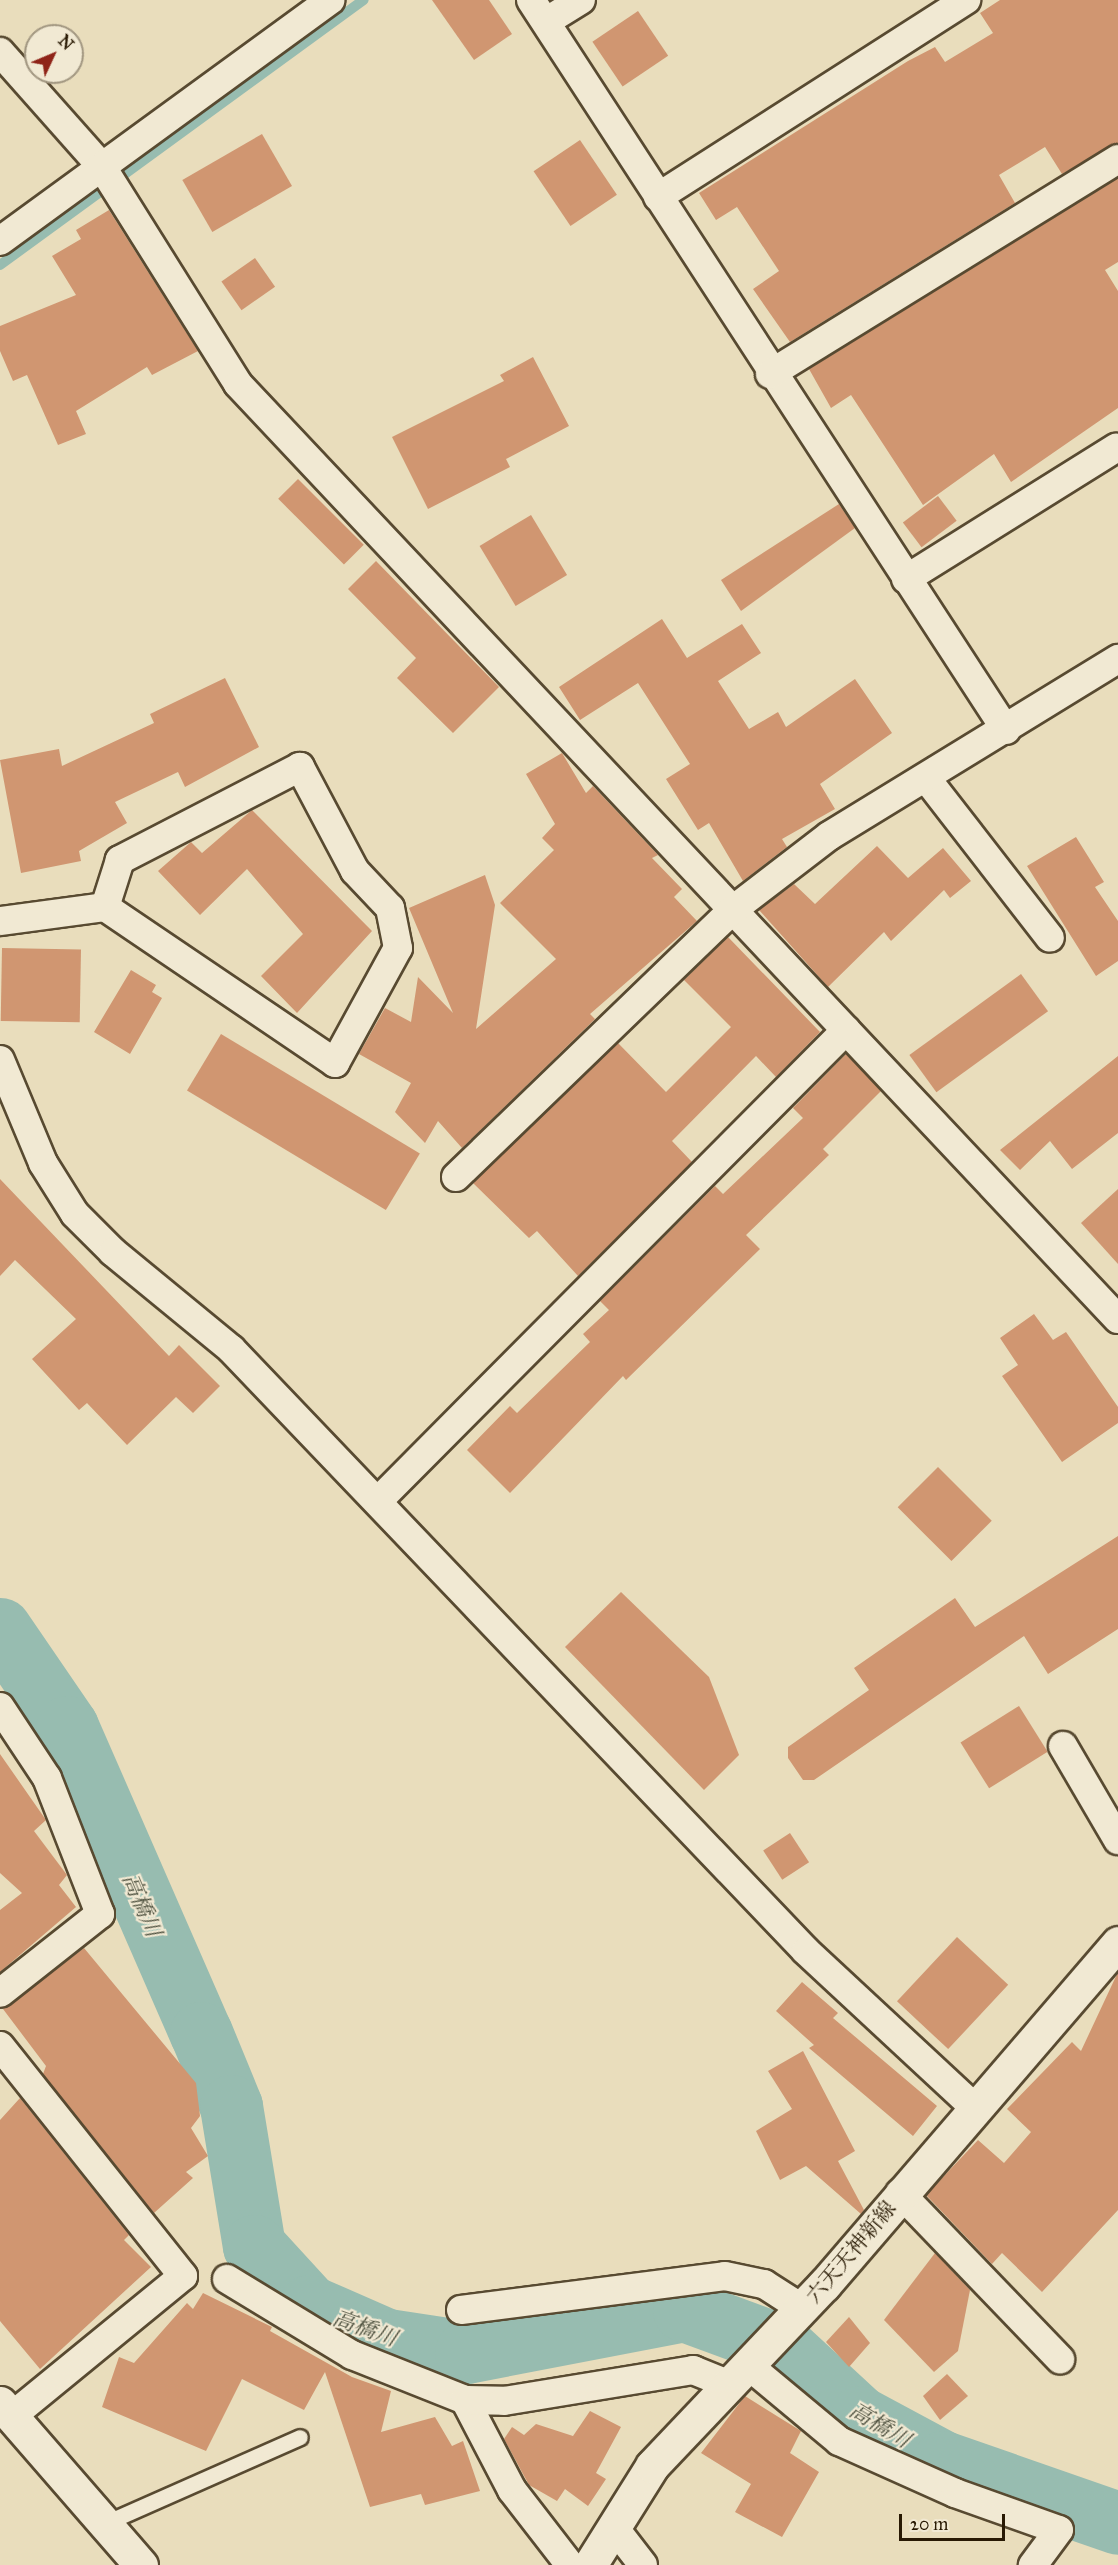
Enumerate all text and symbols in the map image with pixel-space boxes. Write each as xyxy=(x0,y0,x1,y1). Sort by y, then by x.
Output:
north arrow xyxy=(24,24,84,84)
text: N xyxy=(54,31,77,54)
water label: 高橋川 xyxy=(117,1869,167,1941)
street label: 六天天神新線 xyxy=(801,2196,901,2308)
water label: 高橋川 xyxy=(329,2304,401,2352)
water label: 高橋川 xyxy=(845,2397,915,2453)
scale bar xyxy=(902,2502,1008,2540)
text: 20 m xyxy=(910,2513,948,2535)

